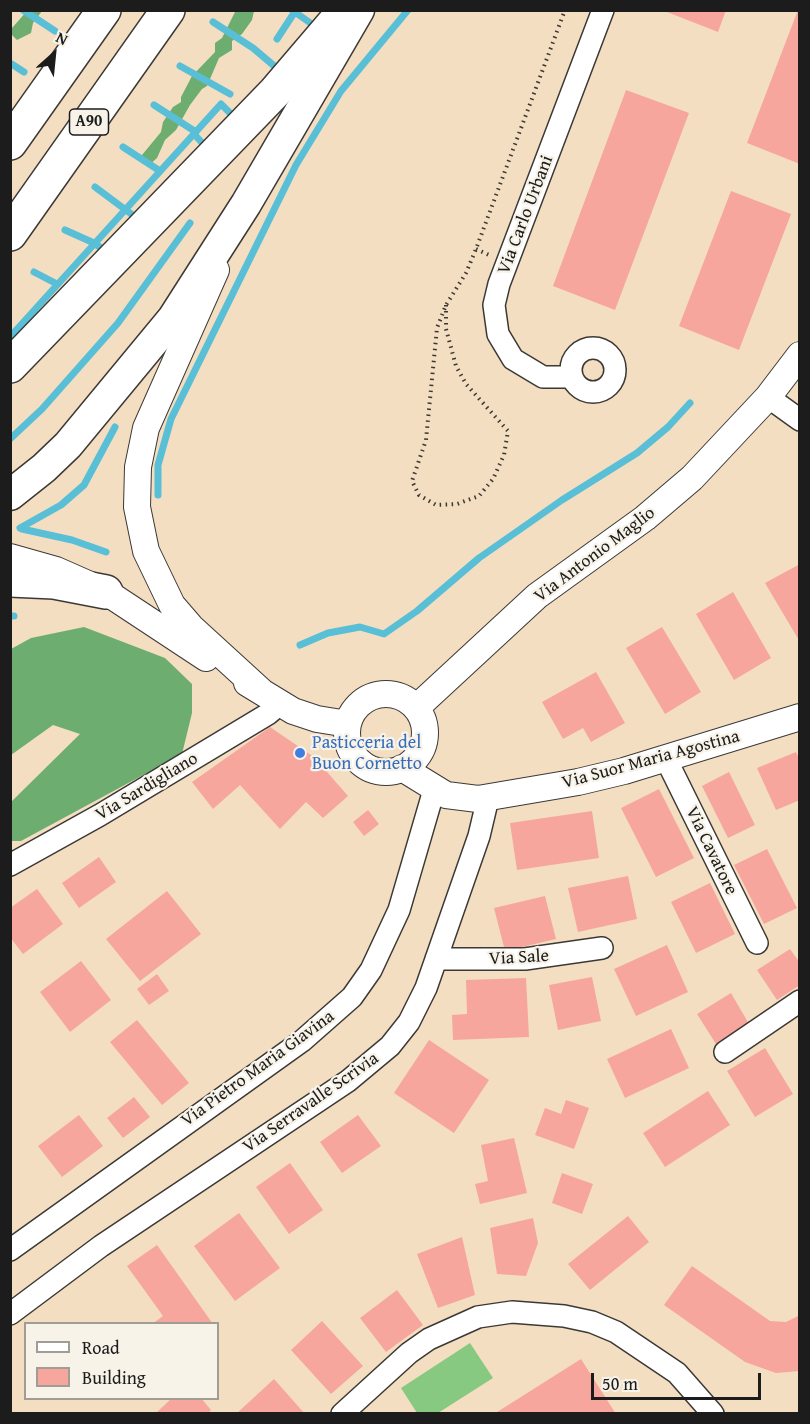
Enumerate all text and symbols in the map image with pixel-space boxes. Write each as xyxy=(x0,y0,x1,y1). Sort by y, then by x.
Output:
north arrow xyxy=(24,24,84,84)
text: N xyxy=(52,25,72,51)
road number: A90 xyxy=(70,109,109,135)
street label: Via Carlo Urbani xyxy=(493,153,559,277)
street label: Via Antonio Maglio xyxy=(530,503,660,607)
street label: Via Suor Maria Agostina xyxy=(560,726,742,794)
place label: Pasticceria del Buon Cornetto xyxy=(312,732,422,774)
marker: Pasticceria del Buon Cornetto xyxy=(293,746,307,760)
street label: Via Sardigliano xyxy=(92,748,202,826)
street label: Via Cavatore xyxy=(680,803,742,899)
street label: Via Sale xyxy=(488,946,550,970)
street label: Via Pietro Maria Giavina xyxy=(177,1006,339,1132)
street label: Via Serravalle Scrivia xyxy=(239,1048,383,1158)
legend xyxy=(24,1322,219,1400)
text: Road xyxy=(82,1334,120,1361)
scale bar xyxy=(594,1361,764,1399)
text: Building xyxy=(82,1364,146,1391)
text: 50 m xyxy=(602,1370,638,1397)

